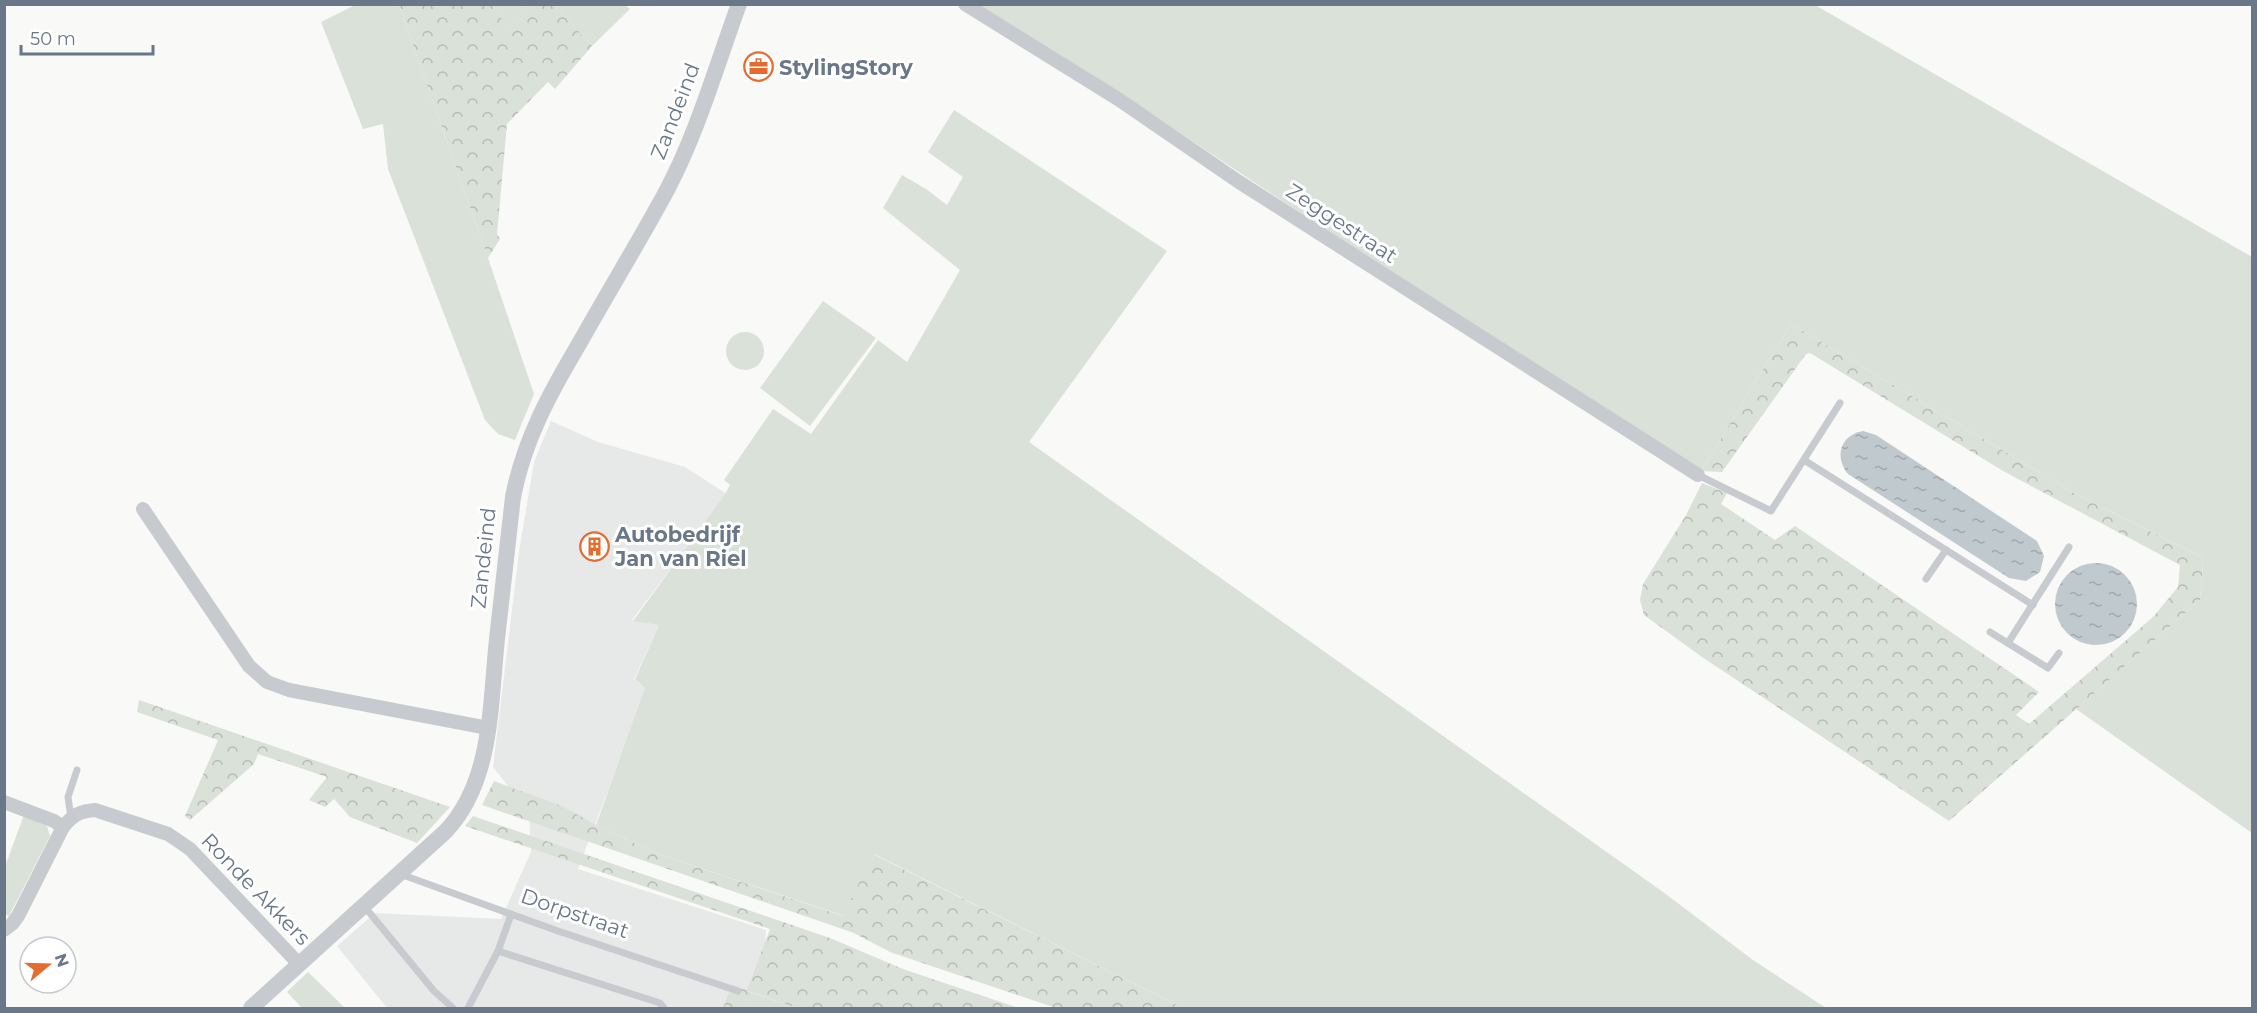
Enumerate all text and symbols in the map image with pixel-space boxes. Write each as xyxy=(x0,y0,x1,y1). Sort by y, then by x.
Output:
scale bar xyxy=(21,18,153,56)
text: 50 m xyxy=(30,28,76,50)
office icon: StylingStory xyxy=(742,51,774,83)
place label: StylingStory xyxy=(779,55,913,80)
street label: Zandeind xyxy=(645,59,705,163)
street label: Zeggestraat xyxy=(1282,178,1402,268)
street label: Zandeind xyxy=(465,506,501,610)
place label: Autobedrijf Jan van Riel xyxy=(614,522,747,571)
building icon: Autobedrijf Jan van Riel xyxy=(578,530,610,562)
street label: Ronde Akkers xyxy=(196,828,316,950)
street label: Dorpstraat xyxy=(518,883,632,943)
north arrow xyxy=(18,935,78,995)
text: N xyxy=(51,951,73,969)

